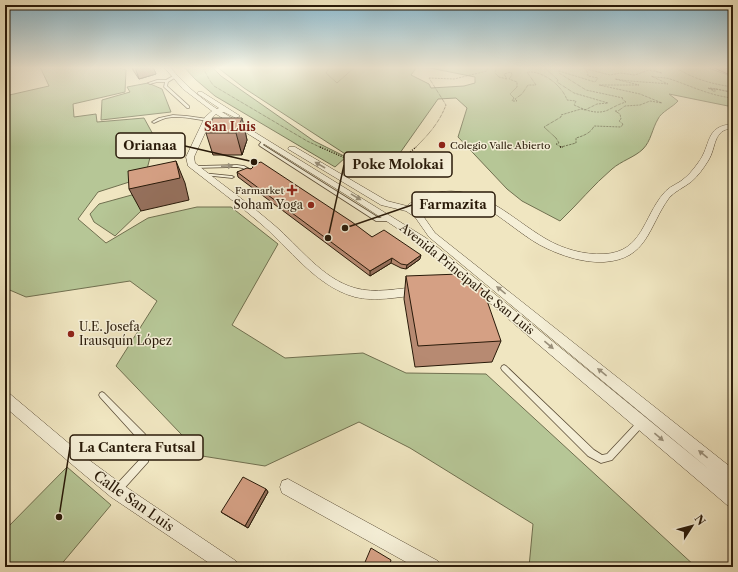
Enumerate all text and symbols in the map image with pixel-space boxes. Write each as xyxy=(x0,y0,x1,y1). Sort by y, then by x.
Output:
district label: San Luis xyxy=(204,119,256,134)
callout: Orianaa xyxy=(116,133,185,158)
text: Orianaa xyxy=(123,137,177,153)
place label: Colegio Valle Abierto xyxy=(450,139,551,152)
marker: Colegio Valle Abierto xyxy=(437,140,447,150)
callout: Poke Molokai xyxy=(344,152,452,177)
text: Poke Molokai xyxy=(352,156,444,172)
one-way arrow xyxy=(314,162,326,169)
one-way arrow xyxy=(221,163,234,169)
place label: Farmarket xyxy=(235,184,284,197)
marker: Farmarket xyxy=(287,185,297,195)
callout: Farmazita xyxy=(412,192,495,217)
one-way arrow xyxy=(351,193,361,201)
text: Farmazita xyxy=(419,196,487,212)
place label: Soham Yoga xyxy=(234,197,304,212)
marker: Soham Yoga xyxy=(306,200,316,210)
street label: Avenida Principal de San Luis xyxy=(396,219,538,338)
one-way arrow xyxy=(496,286,507,294)
place label: U.E. Josefa Irausquín López xyxy=(79,319,172,348)
marker: U.E. Josefa Irausquín López xyxy=(66,329,76,339)
one-way arrow xyxy=(543,340,554,349)
one-way arrow xyxy=(597,368,607,377)
one-way arrow xyxy=(653,433,664,442)
callout: La Cantera Futsal xyxy=(70,435,203,460)
text: La Cantera Futsal xyxy=(78,439,196,455)
one-way arrow xyxy=(697,450,708,459)
street label: Calle San Luis xyxy=(90,467,178,535)
north arrow xyxy=(672,506,712,546)
text: N xyxy=(692,512,709,528)

